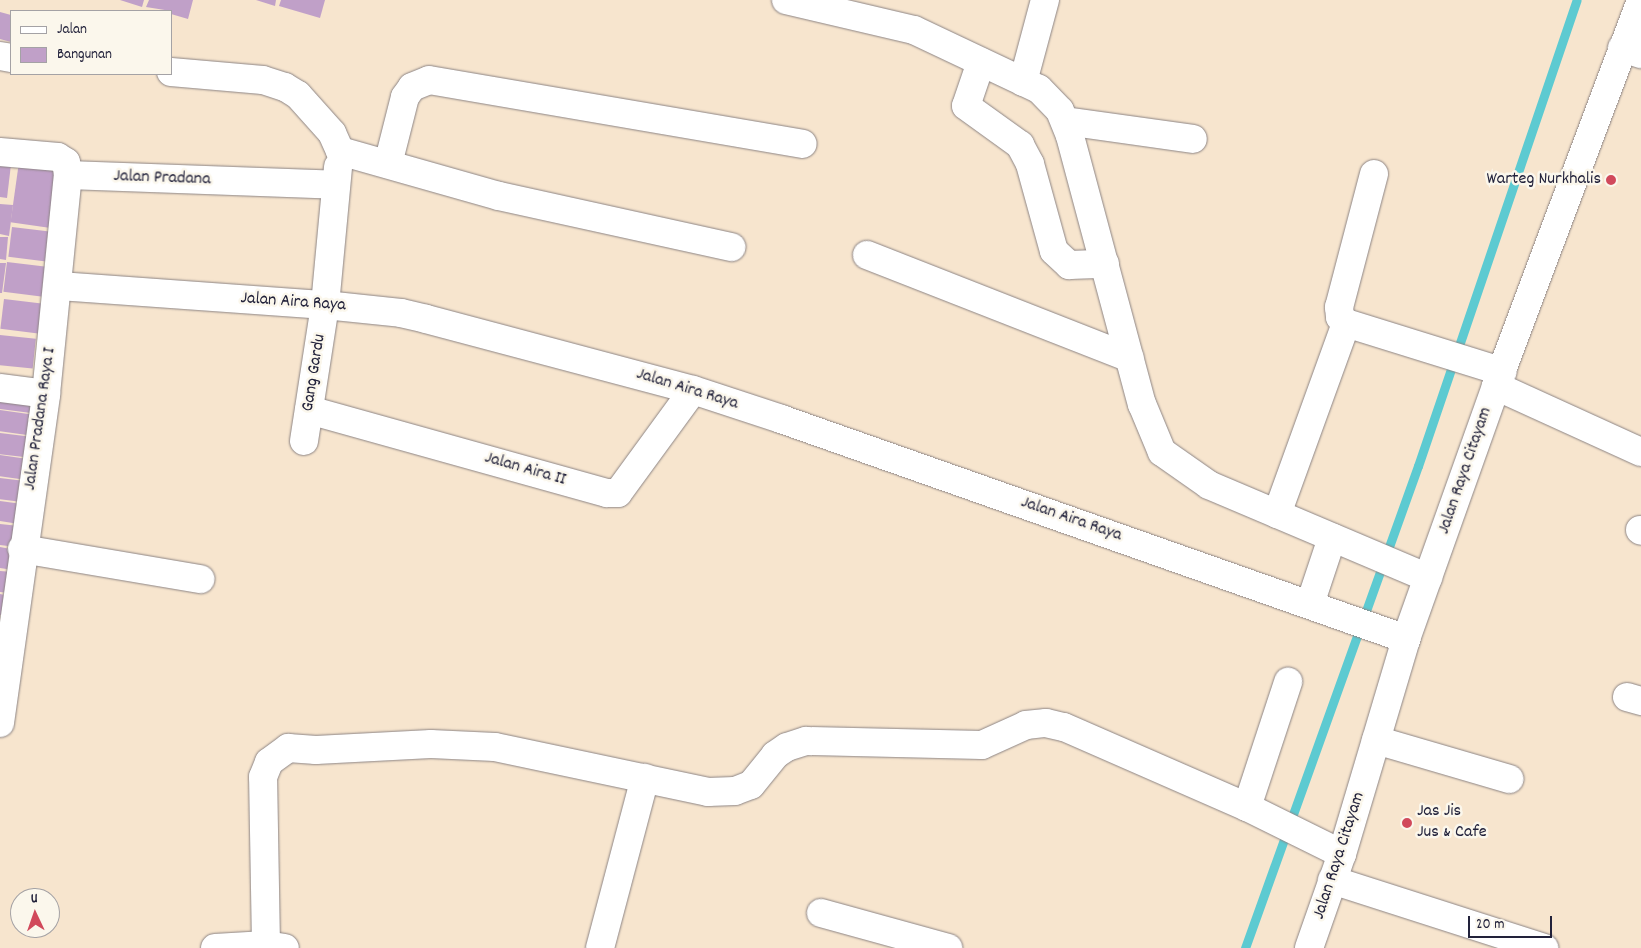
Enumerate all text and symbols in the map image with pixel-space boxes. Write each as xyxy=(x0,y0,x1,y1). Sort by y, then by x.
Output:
legend xyxy=(10,10,172,75)
text: Jalan xyxy=(57,19,87,41)
text: Bangunan xyxy=(57,44,112,66)
street label: Jalan Pradana xyxy=(113,167,211,191)
place label: Warteg Nurkhalis xyxy=(1486,169,1601,191)
marker: Warteg Nurkhalis xyxy=(1605,174,1617,186)
street label: Jalan Aira Raya xyxy=(240,289,346,317)
street label: Gang Gardu xyxy=(298,333,332,413)
street label: Jalan Pradana Raya I xyxy=(20,346,62,492)
street label: Jalan Aira Raya xyxy=(633,364,741,416)
street label: Jalan Raya Citayam xyxy=(1434,405,1498,537)
street label: Jalan Aira II xyxy=(482,448,568,492)
street label: Jalan Aira Raya xyxy=(1018,493,1124,547)
street label: Jalan Raya Citayam xyxy=(1309,790,1371,922)
place label: Jas Jis Jus & Cafe xyxy=(1417,802,1487,844)
marker: Jas Jis Jus & Cafe xyxy=(1401,817,1413,829)
north arrow xyxy=(10,888,60,938)
text: U xyxy=(30,889,38,909)
scale bar xyxy=(1471,906,1555,938)
text: 20 m xyxy=(1476,914,1504,936)

